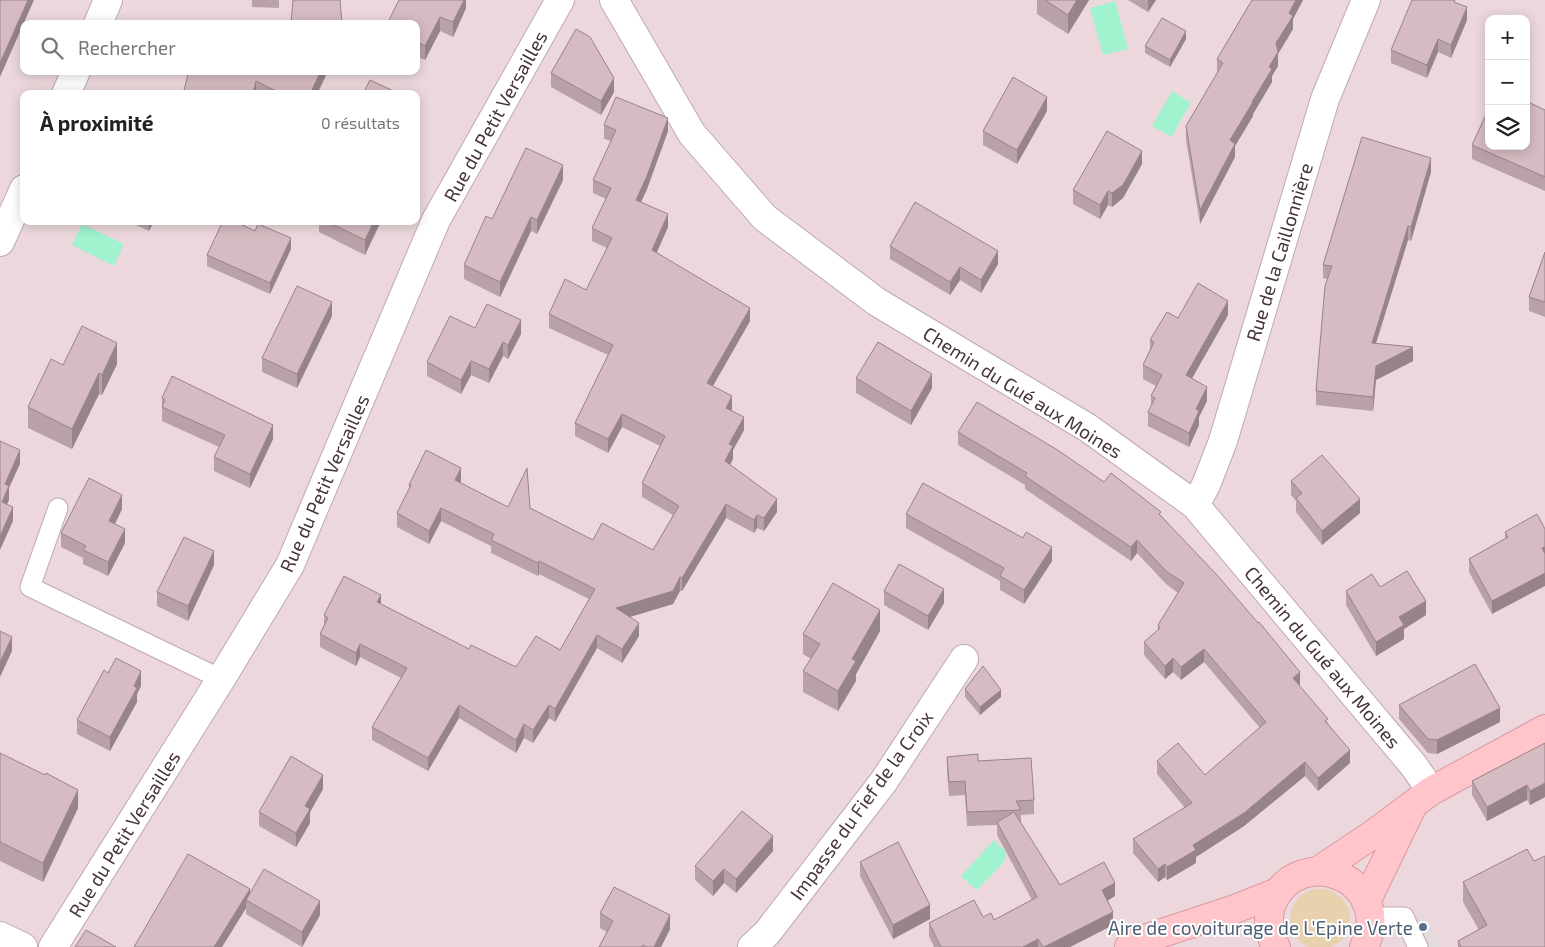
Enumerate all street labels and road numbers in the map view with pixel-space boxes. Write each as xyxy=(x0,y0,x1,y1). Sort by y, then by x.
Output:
street label: Rue du Petit Versailles xyxy=(438,27,552,205)
street label: Rue de la Caillonnière xyxy=(1241,160,1317,344)
street label: Chemin du Gué aux Moines xyxy=(919,321,1127,463)
street label: Rue du Petit Versailles xyxy=(274,391,374,575)
street label: Chemin du Gué aux Moines xyxy=(1240,561,1406,753)
street label: Impasse du Fief de la Croix xyxy=(785,706,937,904)
street label: Rue du Petit Versailles xyxy=(63,747,185,921)

